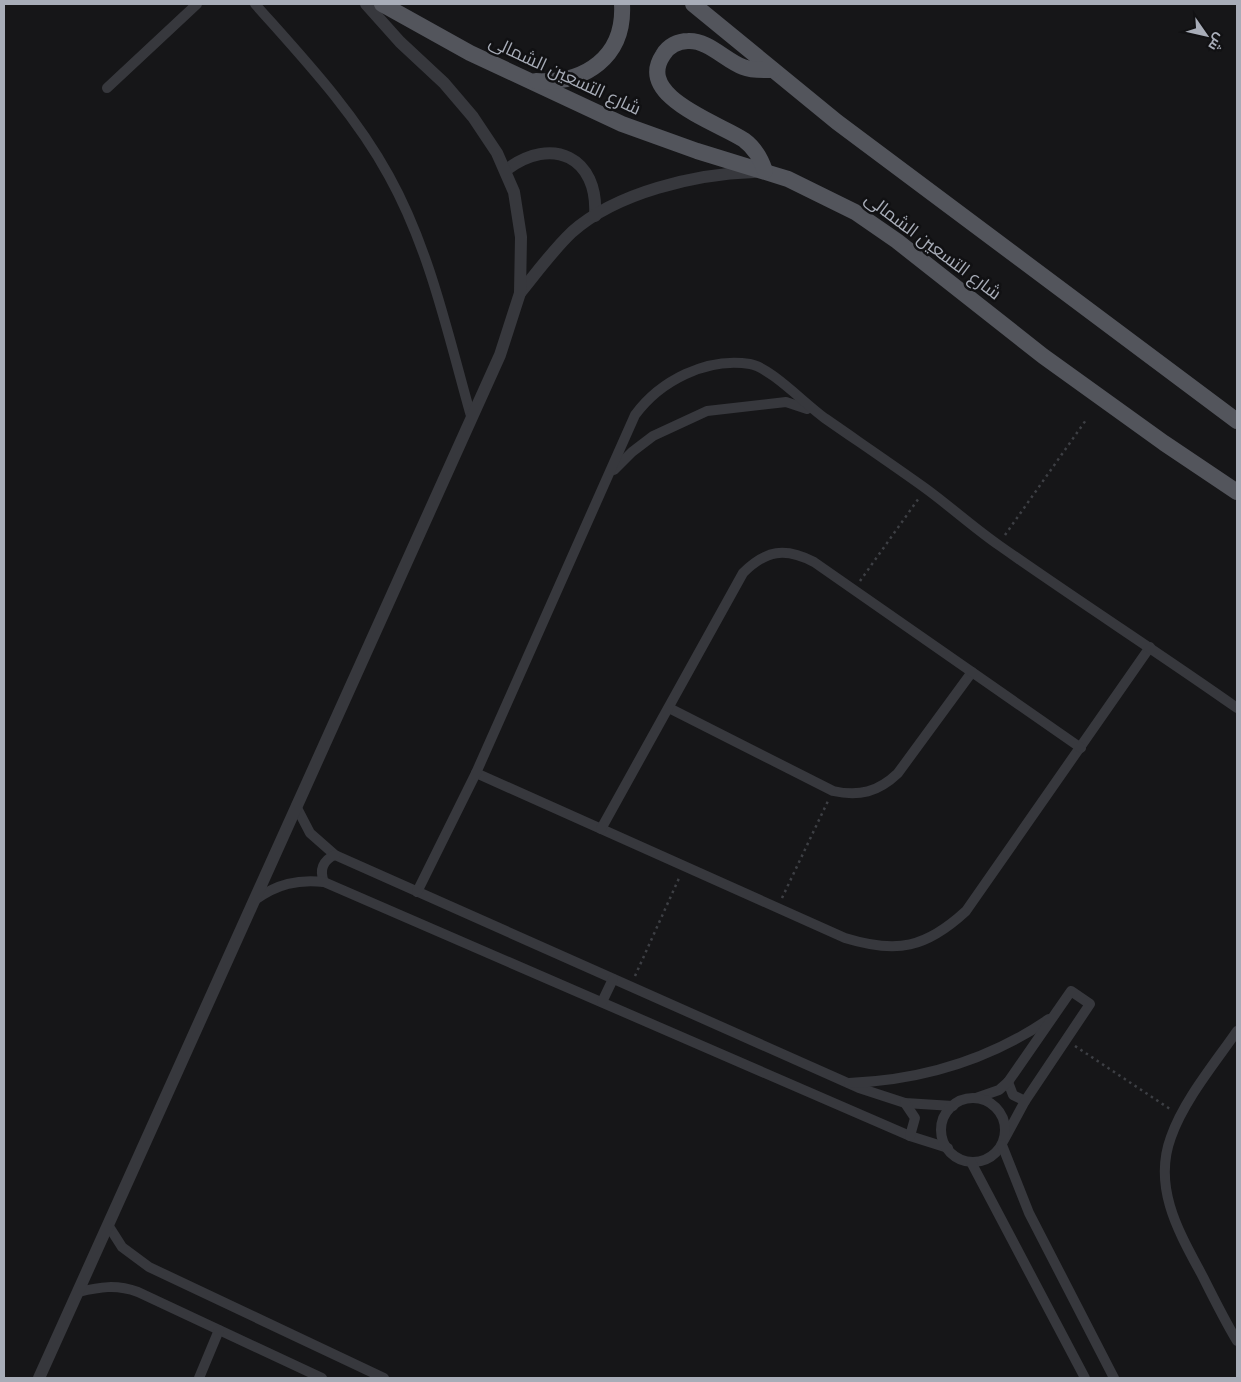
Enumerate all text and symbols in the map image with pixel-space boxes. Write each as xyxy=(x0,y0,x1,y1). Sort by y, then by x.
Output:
north arrow xyxy=(1181,10,1231,60)
street label: شارع التسعين الشمالى xyxy=(485,29,645,121)
text: ش xyxy=(1203,29,1229,55)
street label: شارع التسعين الشمالى xyxy=(860,187,1006,305)

